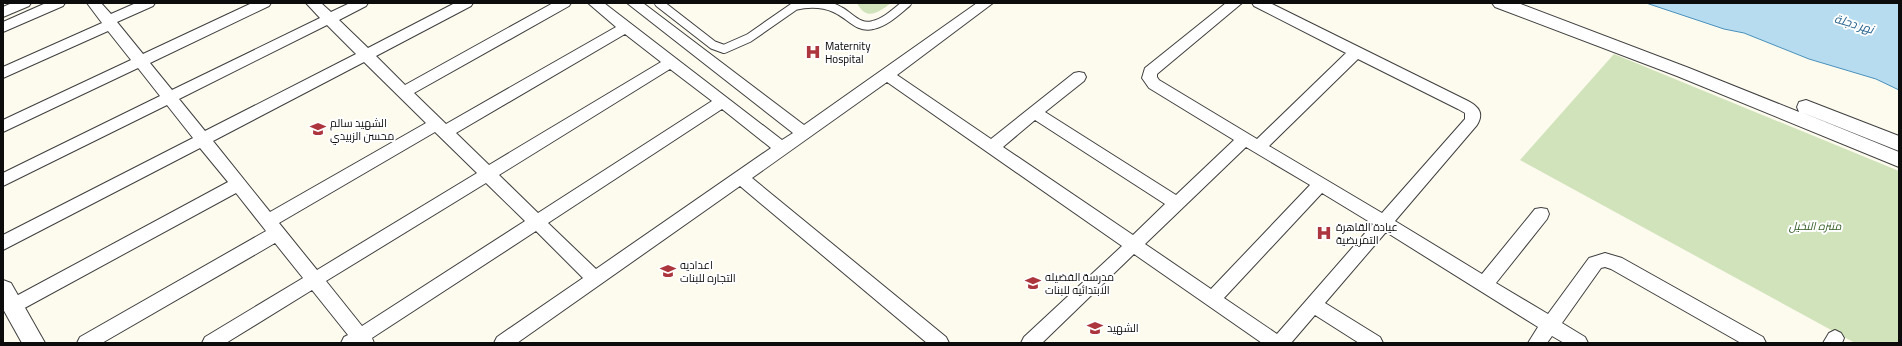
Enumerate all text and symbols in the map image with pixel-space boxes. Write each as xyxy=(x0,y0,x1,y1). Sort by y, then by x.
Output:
water label: نهر دجلة xyxy=(1831,7,1879,41)
place label: Maternity Hospital xyxy=(825,36,871,69)
hospital icon: Maternity Hospital xyxy=(804,43,822,61)
place label: الشهيد سالم محسن الزبيدي xyxy=(330,113,394,146)
school or university icon: الشهيد سالم محسن الزبيدي xyxy=(309,120,327,138)
park label: متنزه النخيل xyxy=(1789,216,1842,236)
place label: عيادة القاهرة التمريضية xyxy=(1336,217,1398,250)
hospital icon: عيادة القاهرة التمريضية xyxy=(1315,224,1333,242)
place label: اعداديه التجاره للبنات xyxy=(680,255,736,288)
school or university icon: اعداديه التجاره للبنات xyxy=(659,262,677,280)
place label: مدرسة الفضيله الابتدائيه للبنات xyxy=(1045,267,1114,300)
school or university icon: مدرسة الفضيله الابتدائيه للبنات xyxy=(1024,274,1042,292)
place label: الشهيد xyxy=(1107,318,1139,338)
school or university icon: الشهيد xyxy=(1086,319,1104,337)

